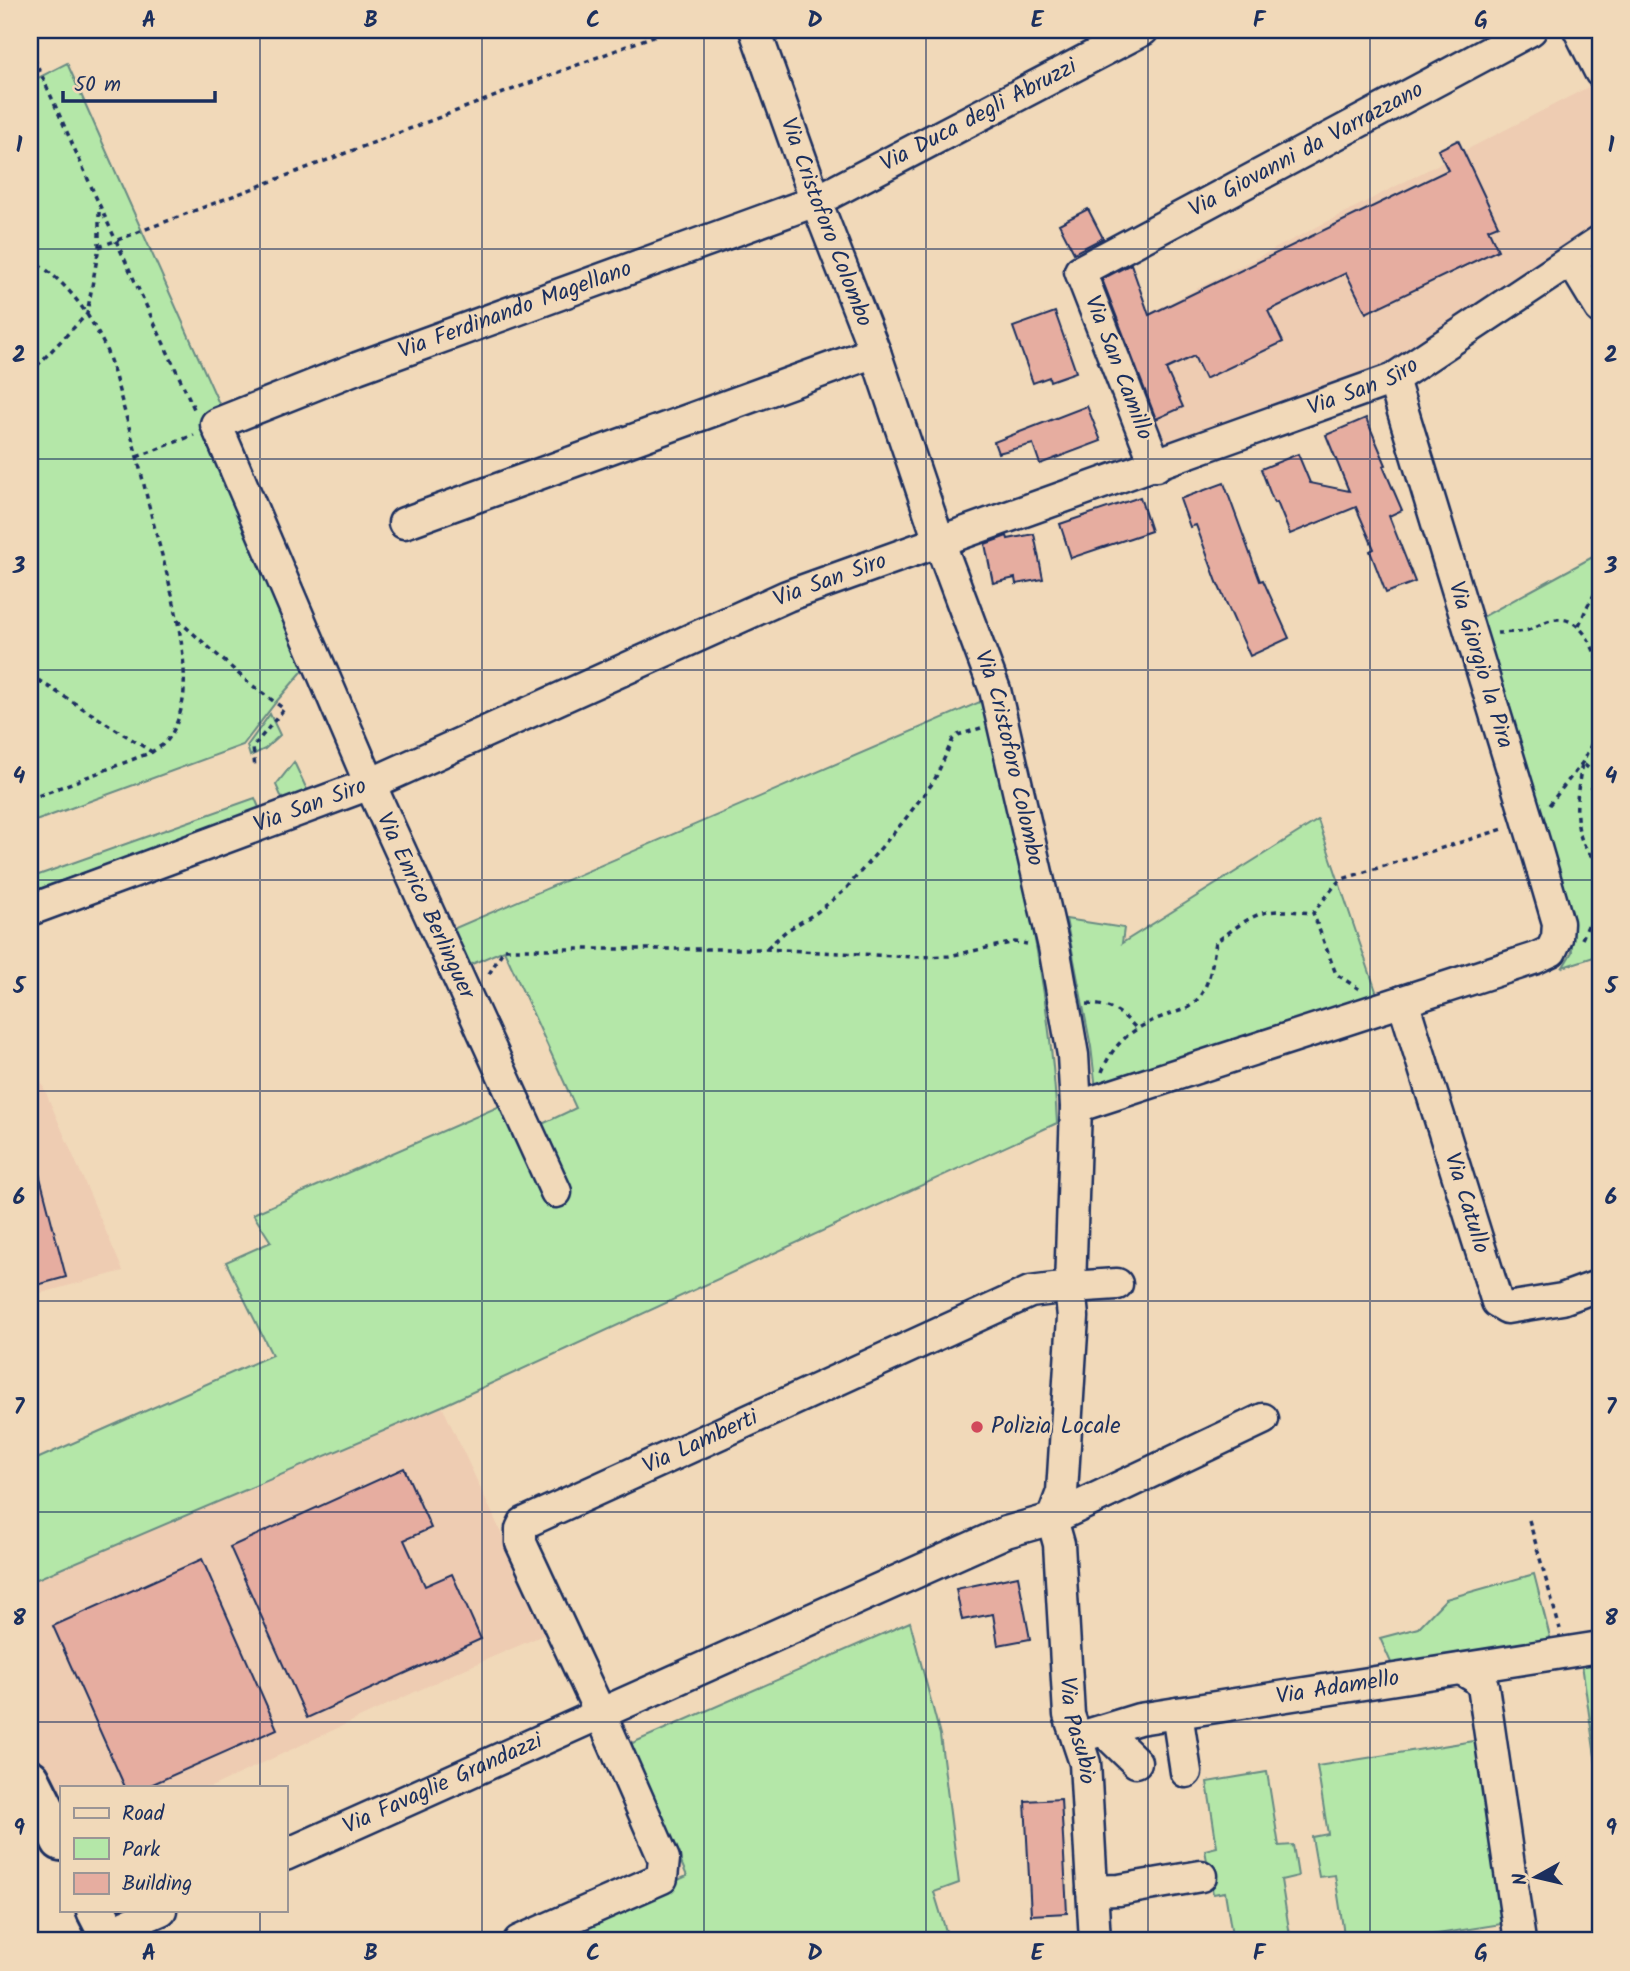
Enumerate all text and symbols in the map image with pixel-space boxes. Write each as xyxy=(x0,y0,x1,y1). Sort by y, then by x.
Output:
text: A xyxy=(142,3,156,39)
text: B xyxy=(364,3,378,39)
text: C xyxy=(586,3,600,39)
text: D xyxy=(807,3,823,39)
text: E xyxy=(1031,3,1045,39)
text: F xyxy=(1253,3,1267,39)
text: G xyxy=(1474,3,1488,39)
street label: Via Duca degli Abruzzi xyxy=(874,49,1085,182)
scale bar xyxy=(63,60,215,104)
text: 50 m xyxy=(74,69,121,102)
street label: Via Giovanni da Varrazzano xyxy=(1182,72,1430,228)
street label: Via Cristoforo Colombo xyxy=(770,113,882,332)
text: 1 xyxy=(16,128,23,164)
text: 1 xyxy=(1608,128,1615,164)
street label: Via Ferdinando Magellano xyxy=(393,251,637,369)
street label: Via San Camillo xyxy=(1074,290,1162,446)
text: 2 xyxy=(12,338,26,374)
text: 2 xyxy=(1604,338,1618,374)
street label: Via San Siro xyxy=(1302,348,1427,426)
street label: Via San Siro xyxy=(768,544,892,618)
text: 3 xyxy=(12,549,26,585)
text: 3 xyxy=(1604,549,1618,585)
street label: Via Giorgio la Pira xyxy=(1437,577,1523,753)
street label: Via Cristoforo Colombo xyxy=(964,645,1053,870)
text: 4 xyxy=(13,759,26,795)
text: 4 xyxy=(1605,759,1618,795)
street label: Via San Siro xyxy=(249,769,372,843)
street label: Via Enrico Berlinguer xyxy=(366,807,485,1007)
text: 5 xyxy=(12,969,27,1005)
text: 5 xyxy=(1604,969,1619,1005)
street label: Via Catullo xyxy=(1434,1148,1499,1258)
text: 6 xyxy=(13,1180,25,1216)
text: 6 xyxy=(1605,1180,1617,1216)
text: 7 xyxy=(14,1390,26,1426)
text: 7 xyxy=(1606,1390,1618,1426)
street label: Via Lamberti xyxy=(637,1400,766,1485)
place label: Polizia Locale xyxy=(991,1409,1121,1445)
marker: Polizia Locale xyxy=(969,1419,985,1435)
text: 8 xyxy=(12,1601,26,1637)
text: 8 xyxy=(1604,1601,1618,1637)
street label: Via Adamello xyxy=(1274,1661,1402,1715)
street label: Via Pasubio xyxy=(1049,1676,1104,1785)
street label: Via Favaglie Grandazzi xyxy=(337,1723,550,1845)
legend xyxy=(60,1786,287,1912)
text: Road xyxy=(122,1798,165,1831)
text: 9 xyxy=(13,1811,25,1847)
text: 9 xyxy=(1605,1811,1617,1847)
text: Park xyxy=(122,1834,160,1867)
north arrow xyxy=(1500,1842,1570,1912)
text: Building xyxy=(122,1868,192,1901)
text: N xyxy=(1505,1871,1537,1887)
text: A xyxy=(142,1936,156,1971)
text: B xyxy=(364,1936,378,1971)
text: C xyxy=(586,1936,600,1971)
text: D xyxy=(807,1936,823,1971)
text: E xyxy=(1031,1936,1045,1971)
text: F xyxy=(1253,1936,1267,1971)
text: G xyxy=(1474,1936,1488,1971)

